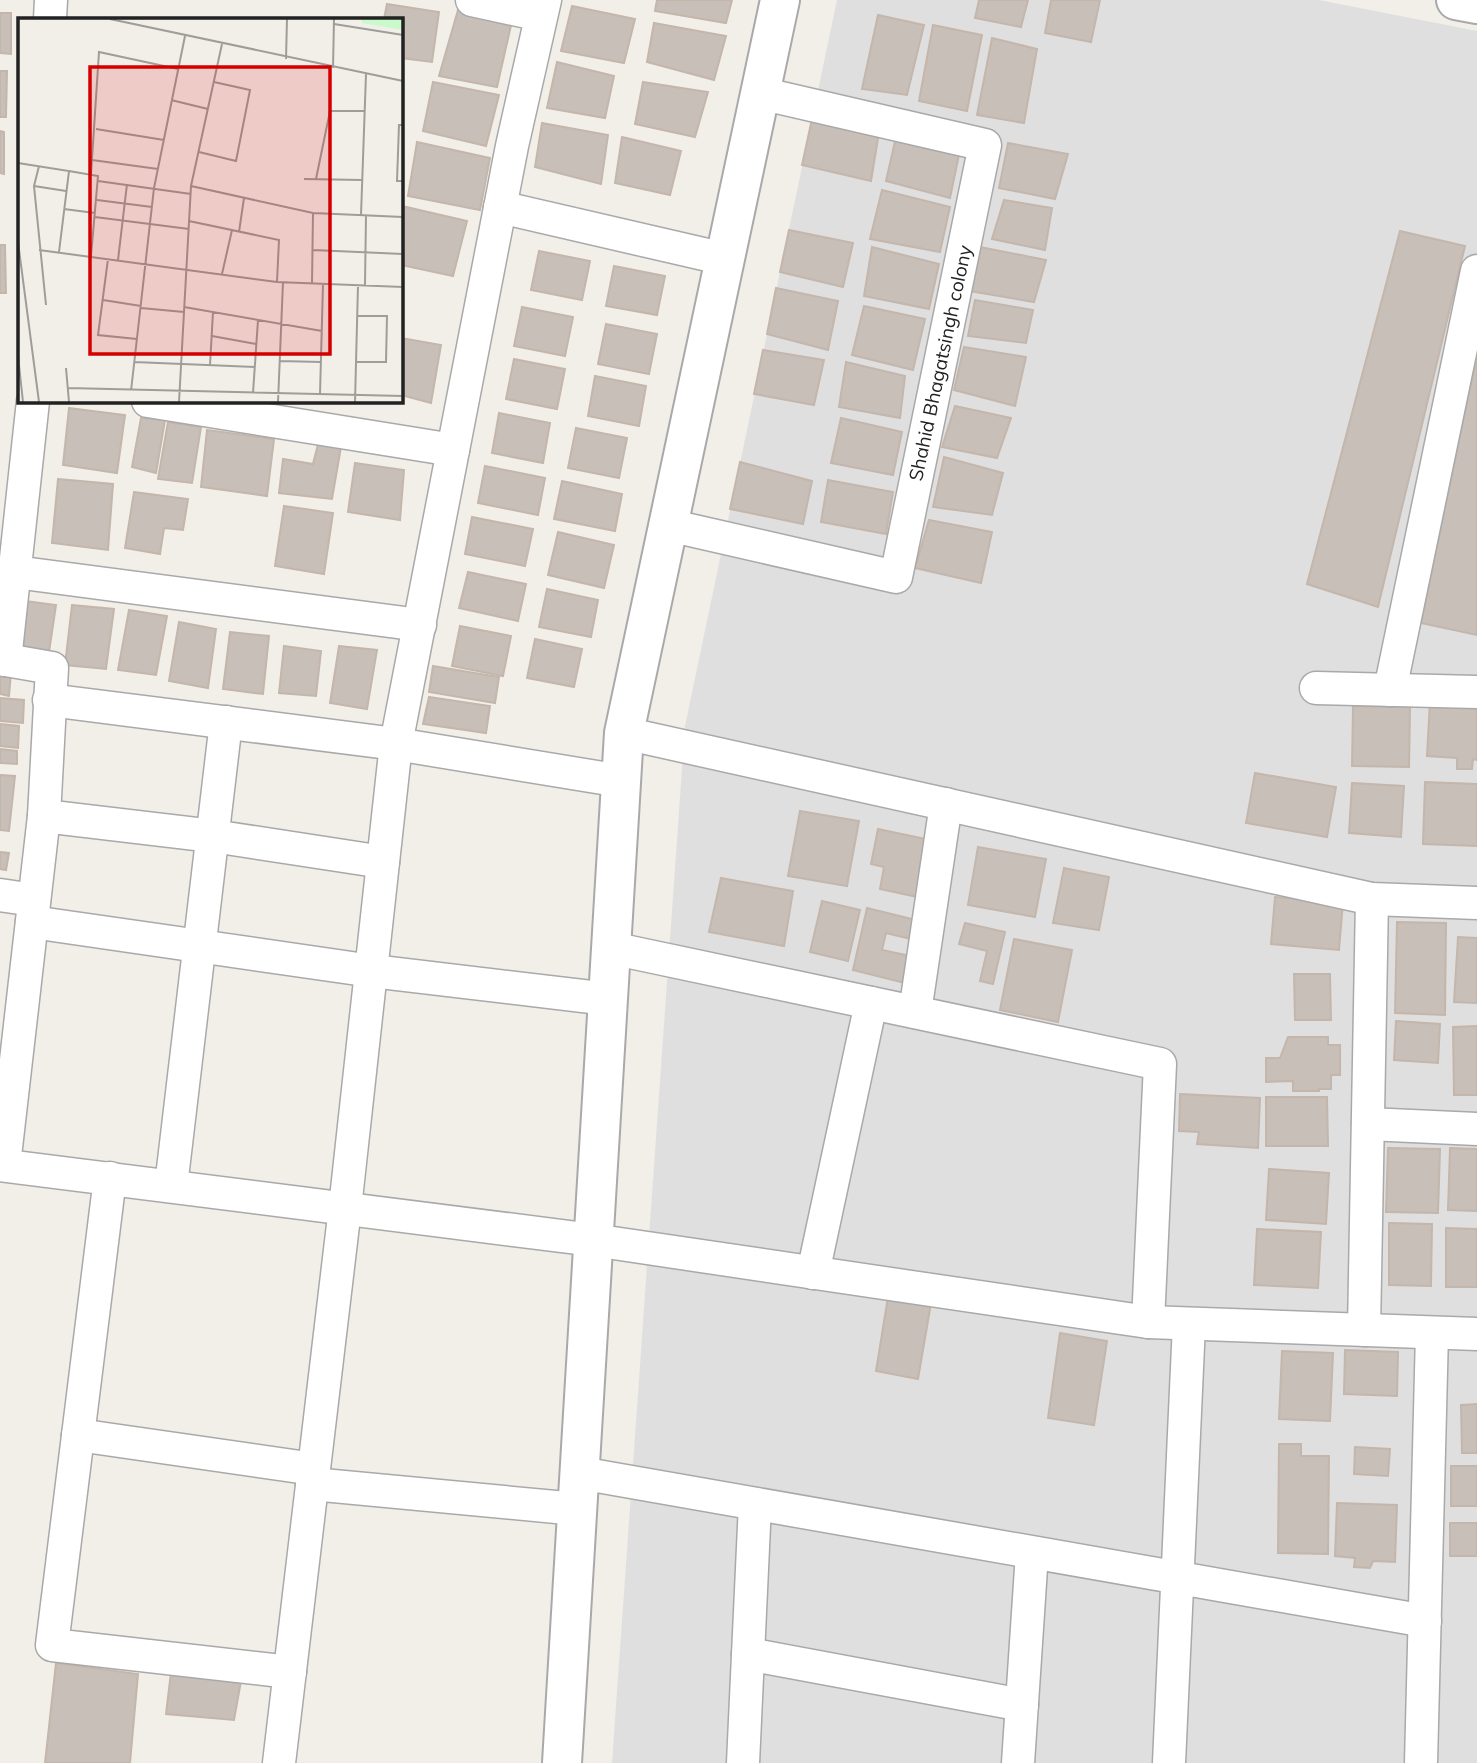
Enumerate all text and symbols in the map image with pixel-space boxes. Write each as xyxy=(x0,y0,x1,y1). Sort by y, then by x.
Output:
inset map xyxy=(18,18,402,402)
street label: Shahid Bhagatsingh colony xyxy=(903,243,977,483)

